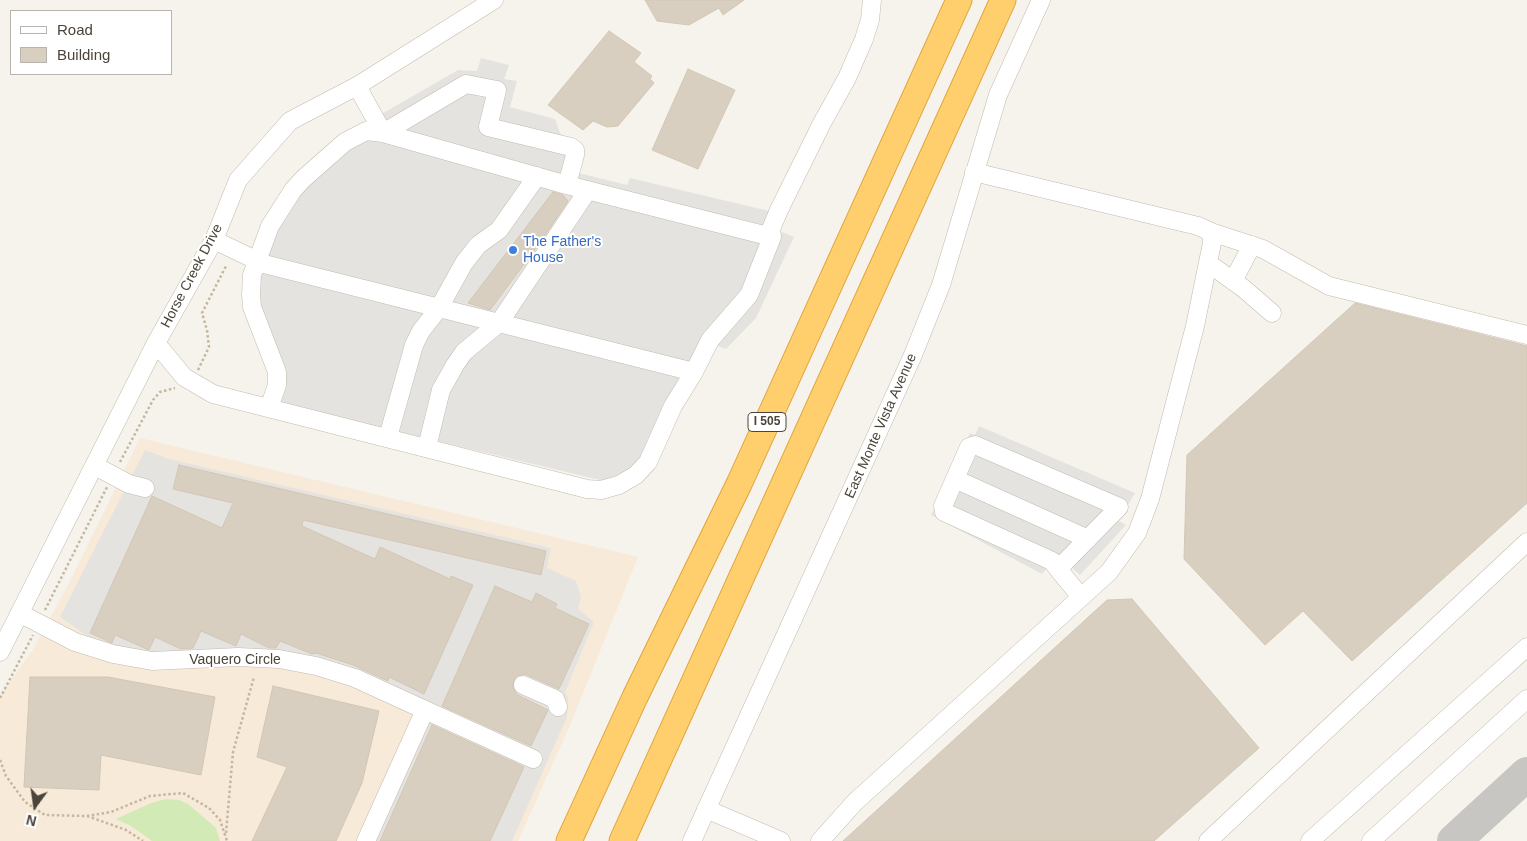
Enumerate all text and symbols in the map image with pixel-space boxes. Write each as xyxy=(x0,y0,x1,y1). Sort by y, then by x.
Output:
legend xyxy=(10,10,172,75)
text: Road xyxy=(57,21,93,38)
text: Building xyxy=(57,46,110,63)
street label: Horse Creek Drive xyxy=(158,221,226,331)
place label: The Father's House xyxy=(523,234,601,266)
marker: The Father's House xyxy=(507,244,519,256)
street label: East Monte Vista Avenue xyxy=(841,351,921,501)
road number: I 505 xyxy=(748,412,786,432)
street label: Vaquero Circle xyxy=(189,652,281,668)
north arrow xyxy=(10,781,60,831)
text: N xyxy=(25,812,38,830)

